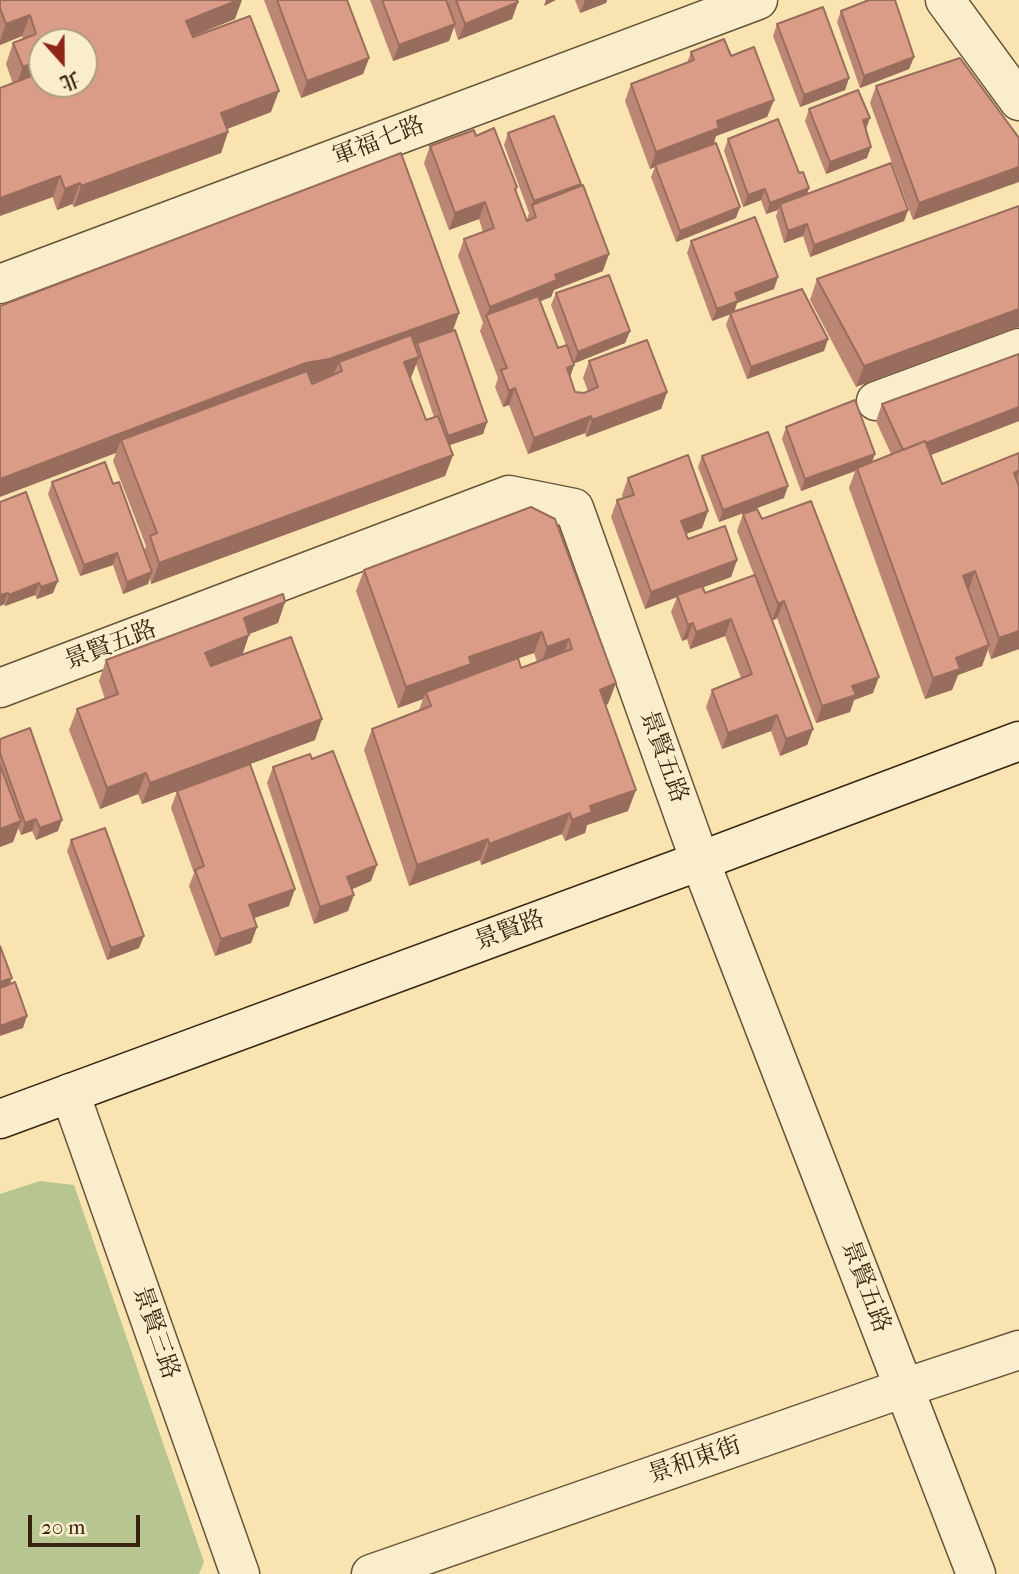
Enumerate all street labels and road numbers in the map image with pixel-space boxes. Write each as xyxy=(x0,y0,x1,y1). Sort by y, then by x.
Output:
street label: 軍福七路 xyxy=(329,111,429,173)
street label: 景賢五路 xyxy=(61,615,161,677)
street label: 景賢五路 xyxy=(633,707,693,807)
street label: 景賢路 xyxy=(471,905,549,957)
street label: 景賢五路 xyxy=(834,1237,896,1337)
street label: 景賢三路 xyxy=(126,1283,184,1383)
street label: 景和東街 xyxy=(645,1432,745,1490)

